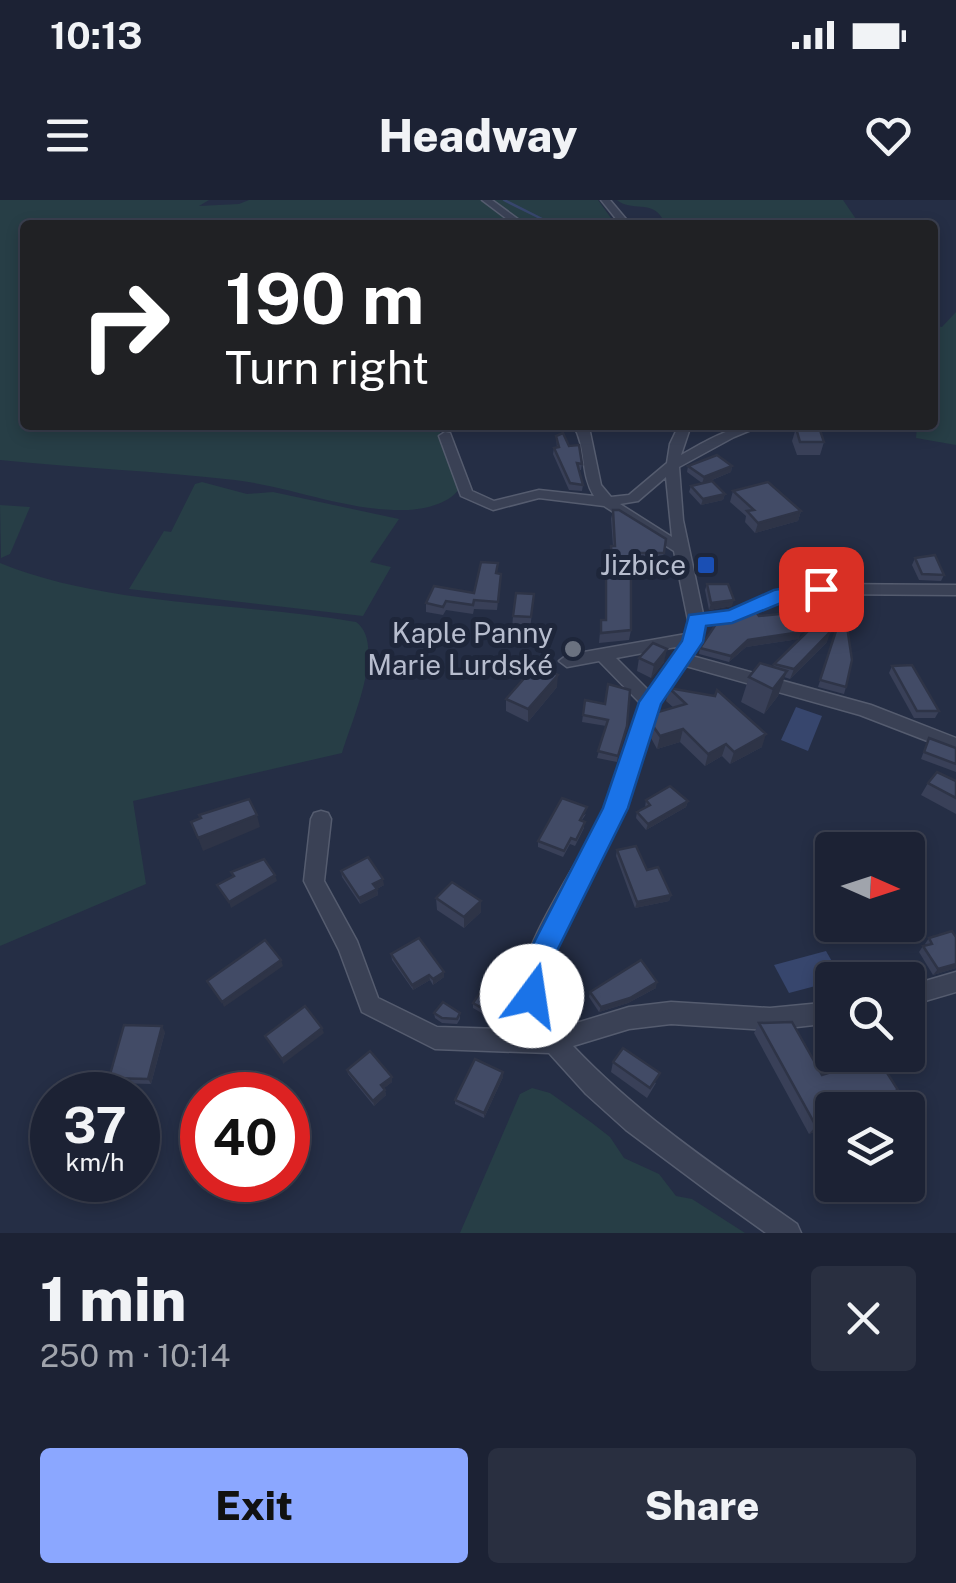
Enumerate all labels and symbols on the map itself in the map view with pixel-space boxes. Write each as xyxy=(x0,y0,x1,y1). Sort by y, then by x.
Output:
pin xyxy=(779,547,864,632)
place label: Jizbice xyxy=(600,548,686,581)
marker: Jizbice xyxy=(695,554,717,576)
place label: Kaple Panny Marie Lurdské xyxy=(367,616,553,681)
marker: Kaple Panny Marie Lurdské xyxy=(562,638,584,660)
north arrow xyxy=(815,832,925,942)
position arrow xyxy=(480,944,584,1048)
speed limit sign: 40 xyxy=(180,1072,310,1202)

